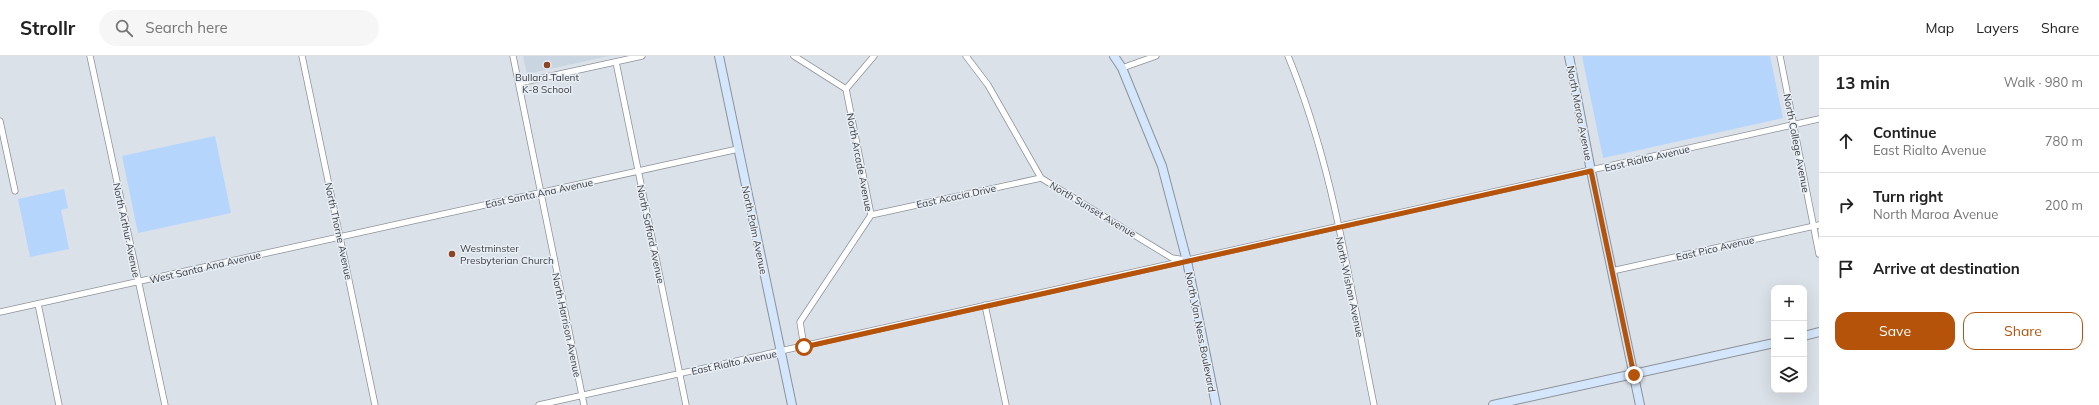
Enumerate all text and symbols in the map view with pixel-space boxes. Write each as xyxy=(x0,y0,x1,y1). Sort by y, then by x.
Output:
search box xyxy=(99,10,379,46)
text: Strollr xyxy=(20,16,75,40)
icon: search xyxy=(113,17,135,39)
text: Search here xyxy=(145,18,228,37)
text: Map xyxy=(1925,19,1954,37)
text: Layers xyxy=(1976,19,2019,37)
text: Share xyxy=(2041,19,2079,37)
marker: Bullard Talent K-8 School xyxy=(542,60,552,70)
street label: North Maroa Avenue xyxy=(1564,65,1595,162)
place label: Bullard Talent K-8 School xyxy=(515,71,579,96)
text: 13 min xyxy=(1835,72,1890,93)
text: Walk · 980 m xyxy=(2004,74,2083,90)
street label: North College Avenue xyxy=(1781,93,1812,194)
street label: North Arcade Avenue xyxy=(844,112,875,212)
text: Continue xyxy=(1873,123,1936,142)
icon: ahead xyxy=(1835,130,1857,152)
text: 780 m xyxy=(2045,133,2083,149)
street label: East Rialto Avenue xyxy=(1603,142,1691,175)
text: East Rialto Avenue xyxy=(1873,142,1986,158)
street label: East Santa Ana Avenue xyxy=(484,176,594,211)
street label: North Sunset Avenue xyxy=(1047,179,1138,240)
street label: North Thorne Avenue xyxy=(322,181,355,281)
street label: North Arthur Avenue xyxy=(110,182,143,279)
street label: East Acacia Drive xyxy=(915,182,997,211)
street label: North Safford Avenue xyxy=(634,184,667,285)
street label: North Palm Avenue xyxy=(739,185,770,275)
text: Turn right xyxy=(1873,187,1943,206)
icon: right xyxy=(1835,194,1857,216)
text: 200 m xyxy=(2045,197,2083,213)
text: North Maroa Avenue xyxy=(1873,206,1998,222)
street label: East Pico Avenue xyxy=(1675,233,1755,264)
street label: North Wishon Avenue xyxy=(1333,236,1367,339)
place label: Westminster Presbyterian Church xyxy=(460,242,554,267)
street label: West Santa Ana Avenue xyxy=(148,248,262,287)
marker: Westminster Presbyterian Church xyxy=(447,249,457,259)
icon: arrive xyxy=(1835,258,1857,280)
text: Arrive at destination xyxy=(1873,259,2020,278)
street label: North Van Ness Boulevard xyxy=(1182,271,1219,393)
street label: North Harrison Avenue xyxy=(549,272,584,378)
map controls xyxy=(1771,285,1807,393)
button: + xyxy=(1771,285,1807,321)
button: Save xyxy=(1835,312,1955,350)
button: Share xyxy=(1963,312,2083,350)
button: − xyxy=(1771,321,1807,357)
route start xyxy=(795,338,813,356)
street label: East Rialto Avenue xyxy=(690,347,778,378)
button: layers xyxy=(1771,357,1807,393)
route end xyxy=(1625,366,1643,384)

